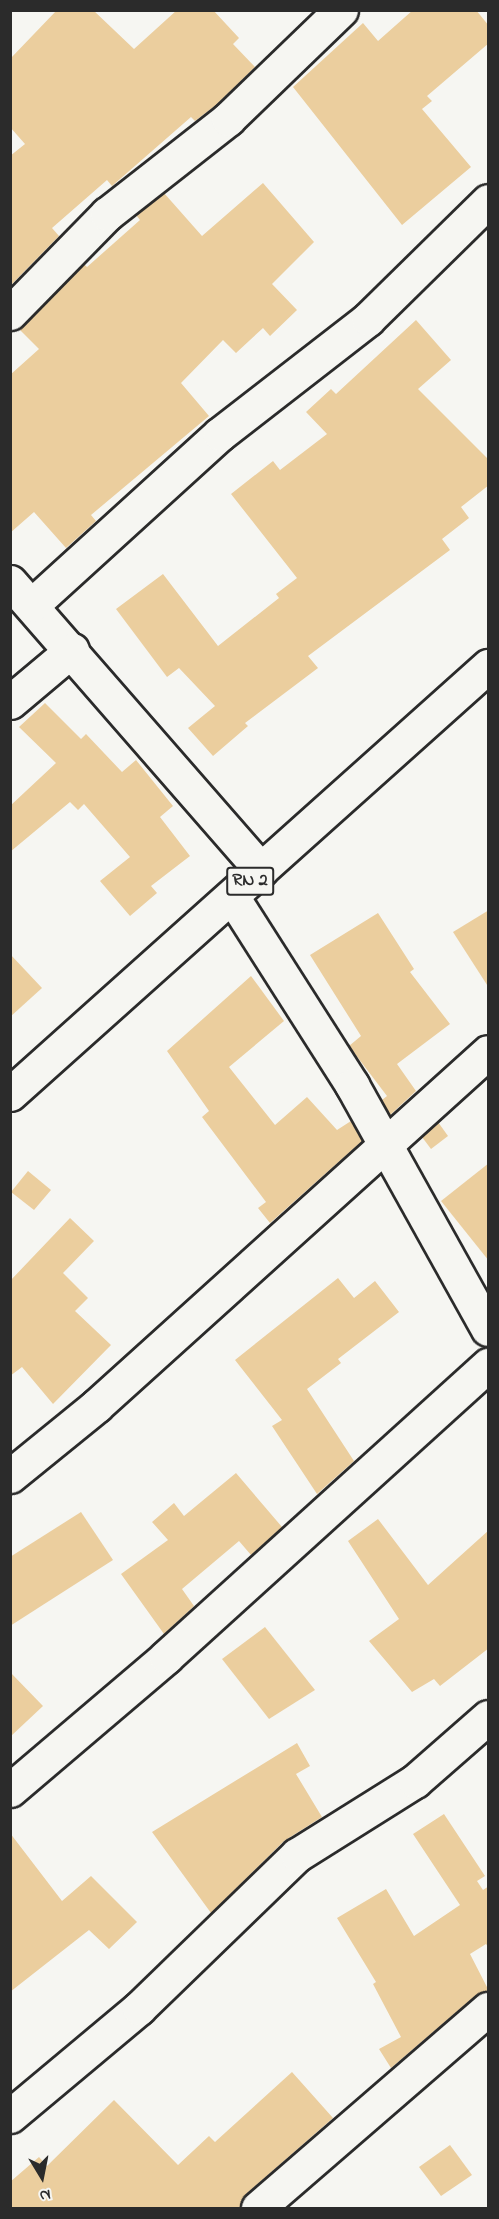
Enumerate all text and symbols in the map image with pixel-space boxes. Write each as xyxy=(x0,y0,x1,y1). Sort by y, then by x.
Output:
road number: RN 2 xyxy=(226,866,274,896)
north arrow xyxy=(12,2147,72,2207)
text: N xyxy=(38,2182,53,2207)

